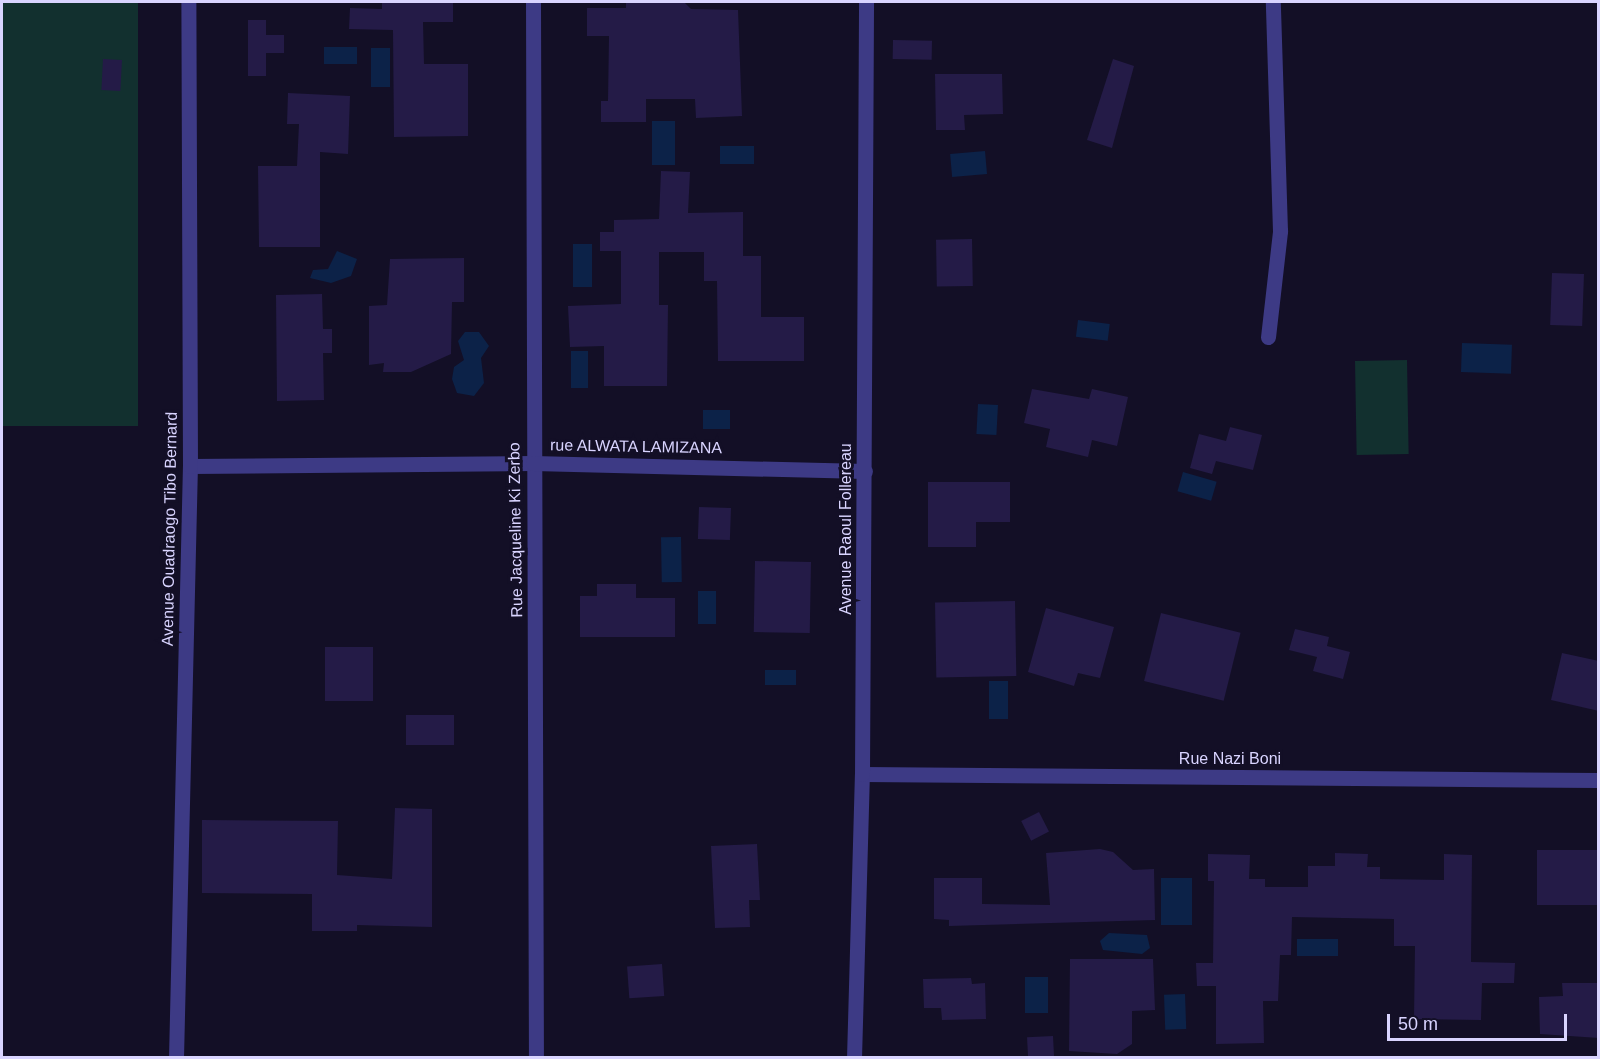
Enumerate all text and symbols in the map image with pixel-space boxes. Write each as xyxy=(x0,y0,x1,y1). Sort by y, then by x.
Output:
street label: Avenue Ouadraogo Tibo Bernard xyxy=(158,411,182,647)
street label: rue ALWATA LAMIZANA xyxy=(549,436,723,458)
street label: Rue Jacqueline Ki Zerbo xyxy=(505,442,527,618)
street label: Avenue Raoul Follereau xyxy=(836,443,856,615)
street label: Rue Nazi Boni xyxy=(1179,749,1281,769)
scale bar xyxy=(1390,1002,1570,1040)
text: 50 m xyxy=(1398,1014,1438,1034)

